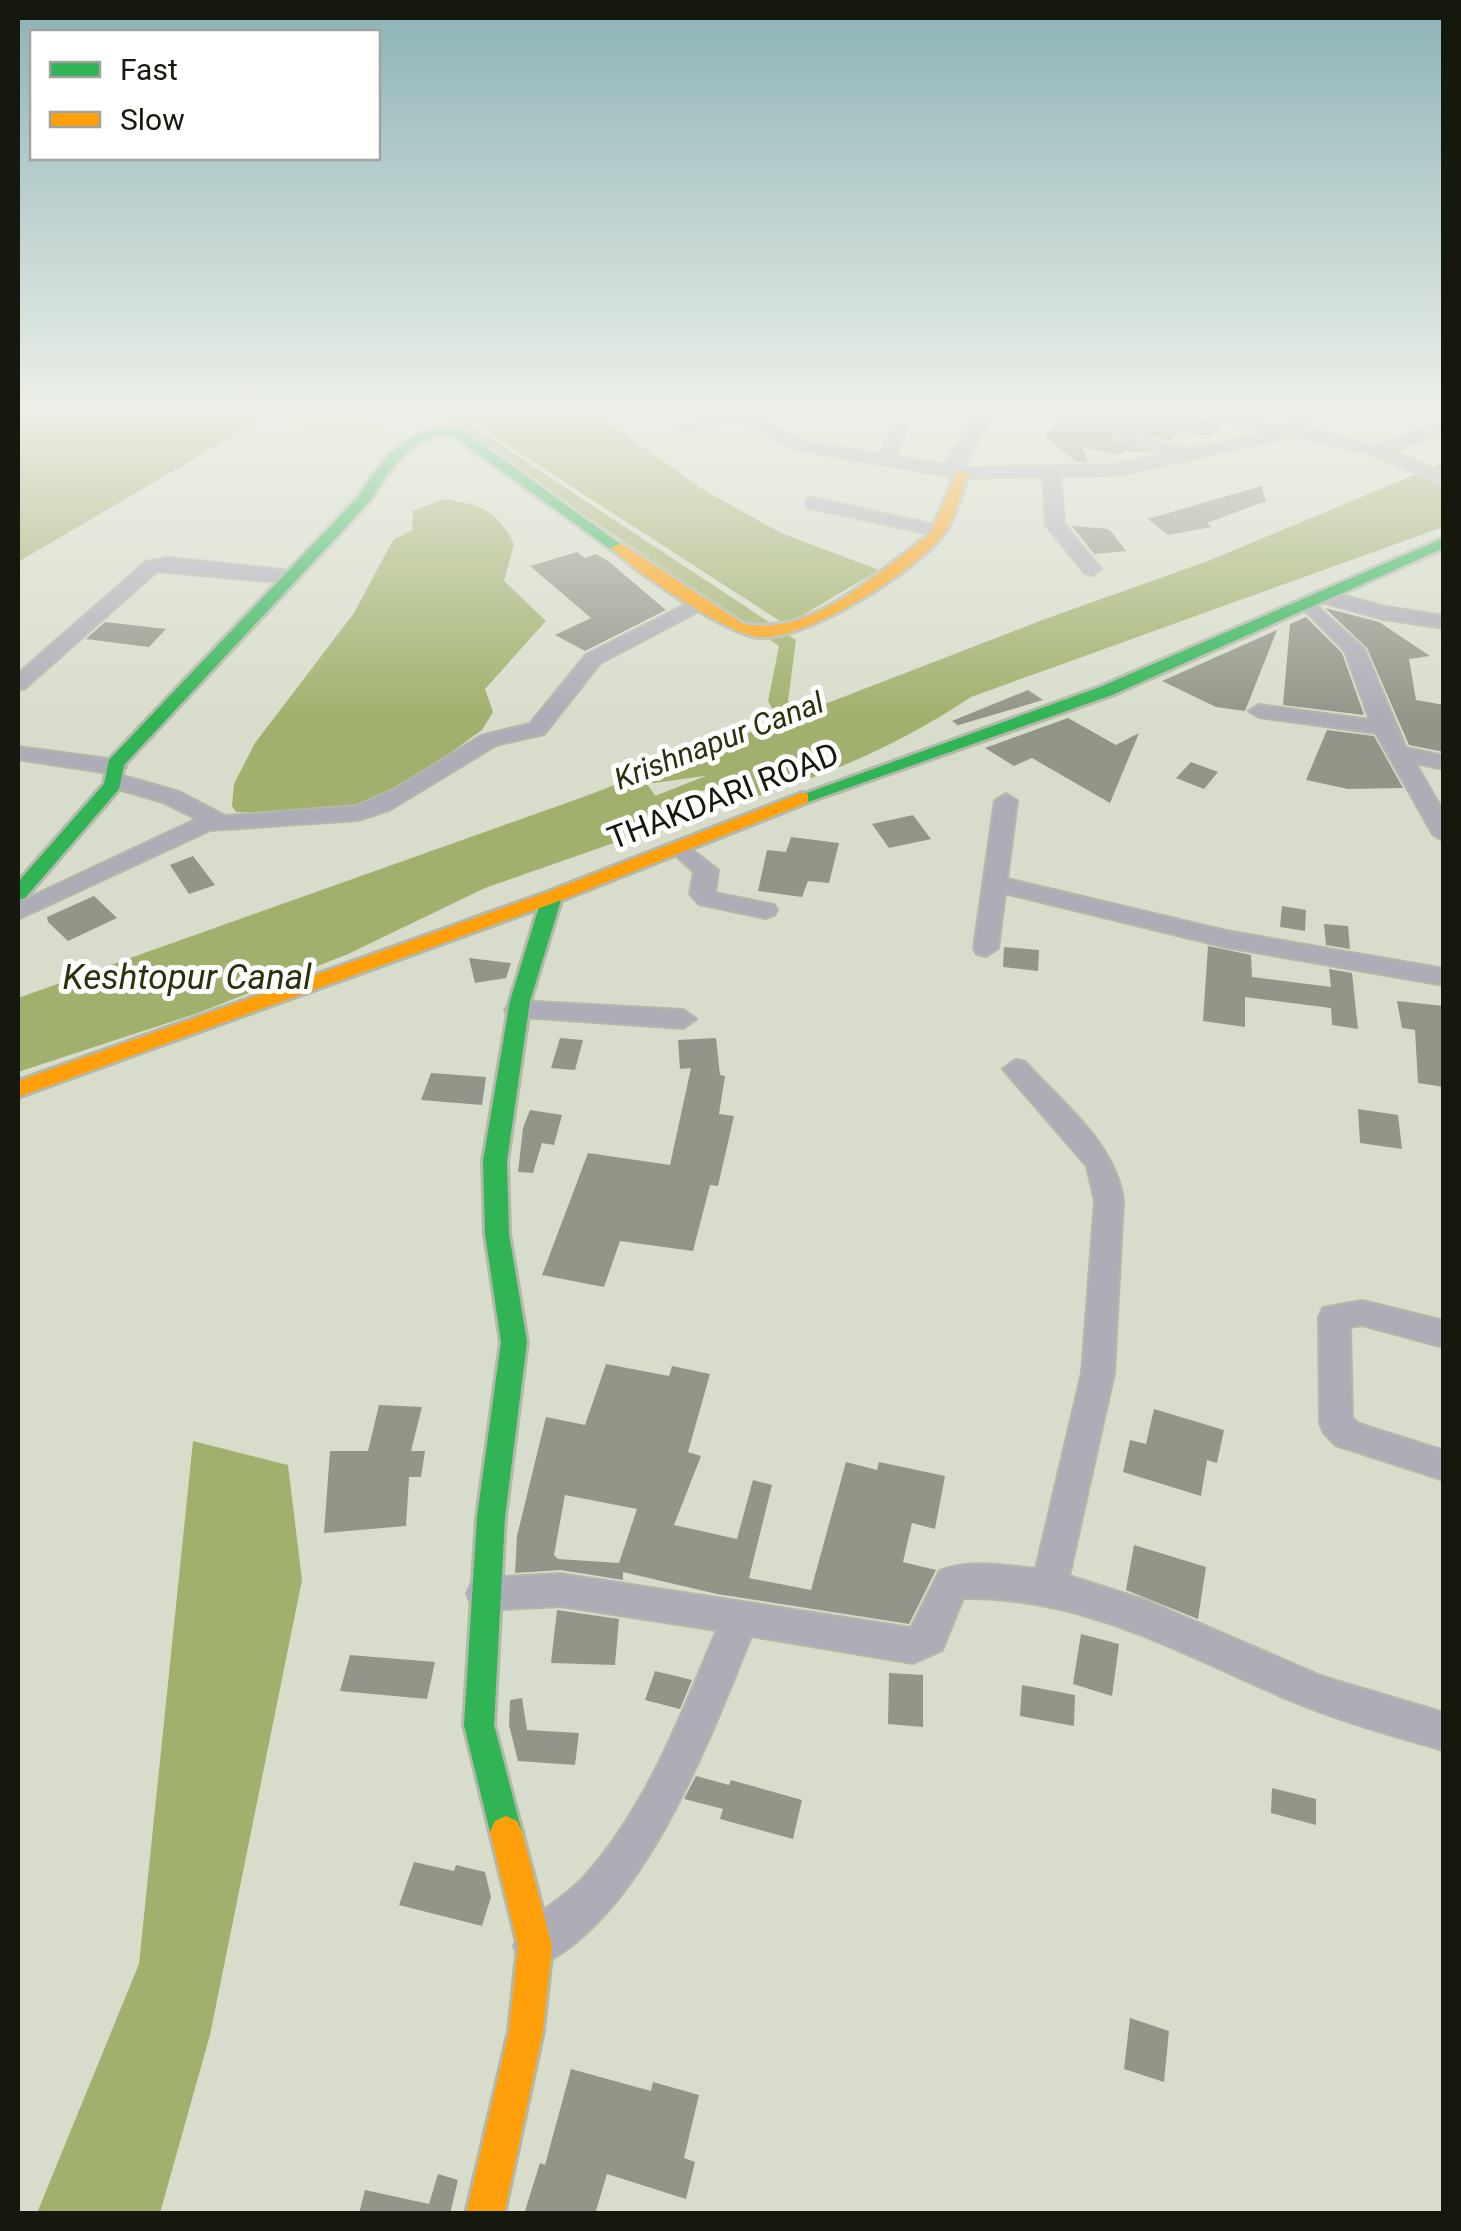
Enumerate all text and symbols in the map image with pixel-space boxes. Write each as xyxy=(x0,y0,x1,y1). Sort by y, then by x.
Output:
legend xyxy=(30,30,380,160)
text: Fast xyxy=(120,52,178,87)
text: Slow xyxy=(120,102,185,137)
water label: Krishnapur Canal xyxy=(609,684,829,797)
street label: THAKDARI ROAD xyxy=(602,734,844,858)
water label: Keshtopur Canal xyxy=(62,957,312,998)

